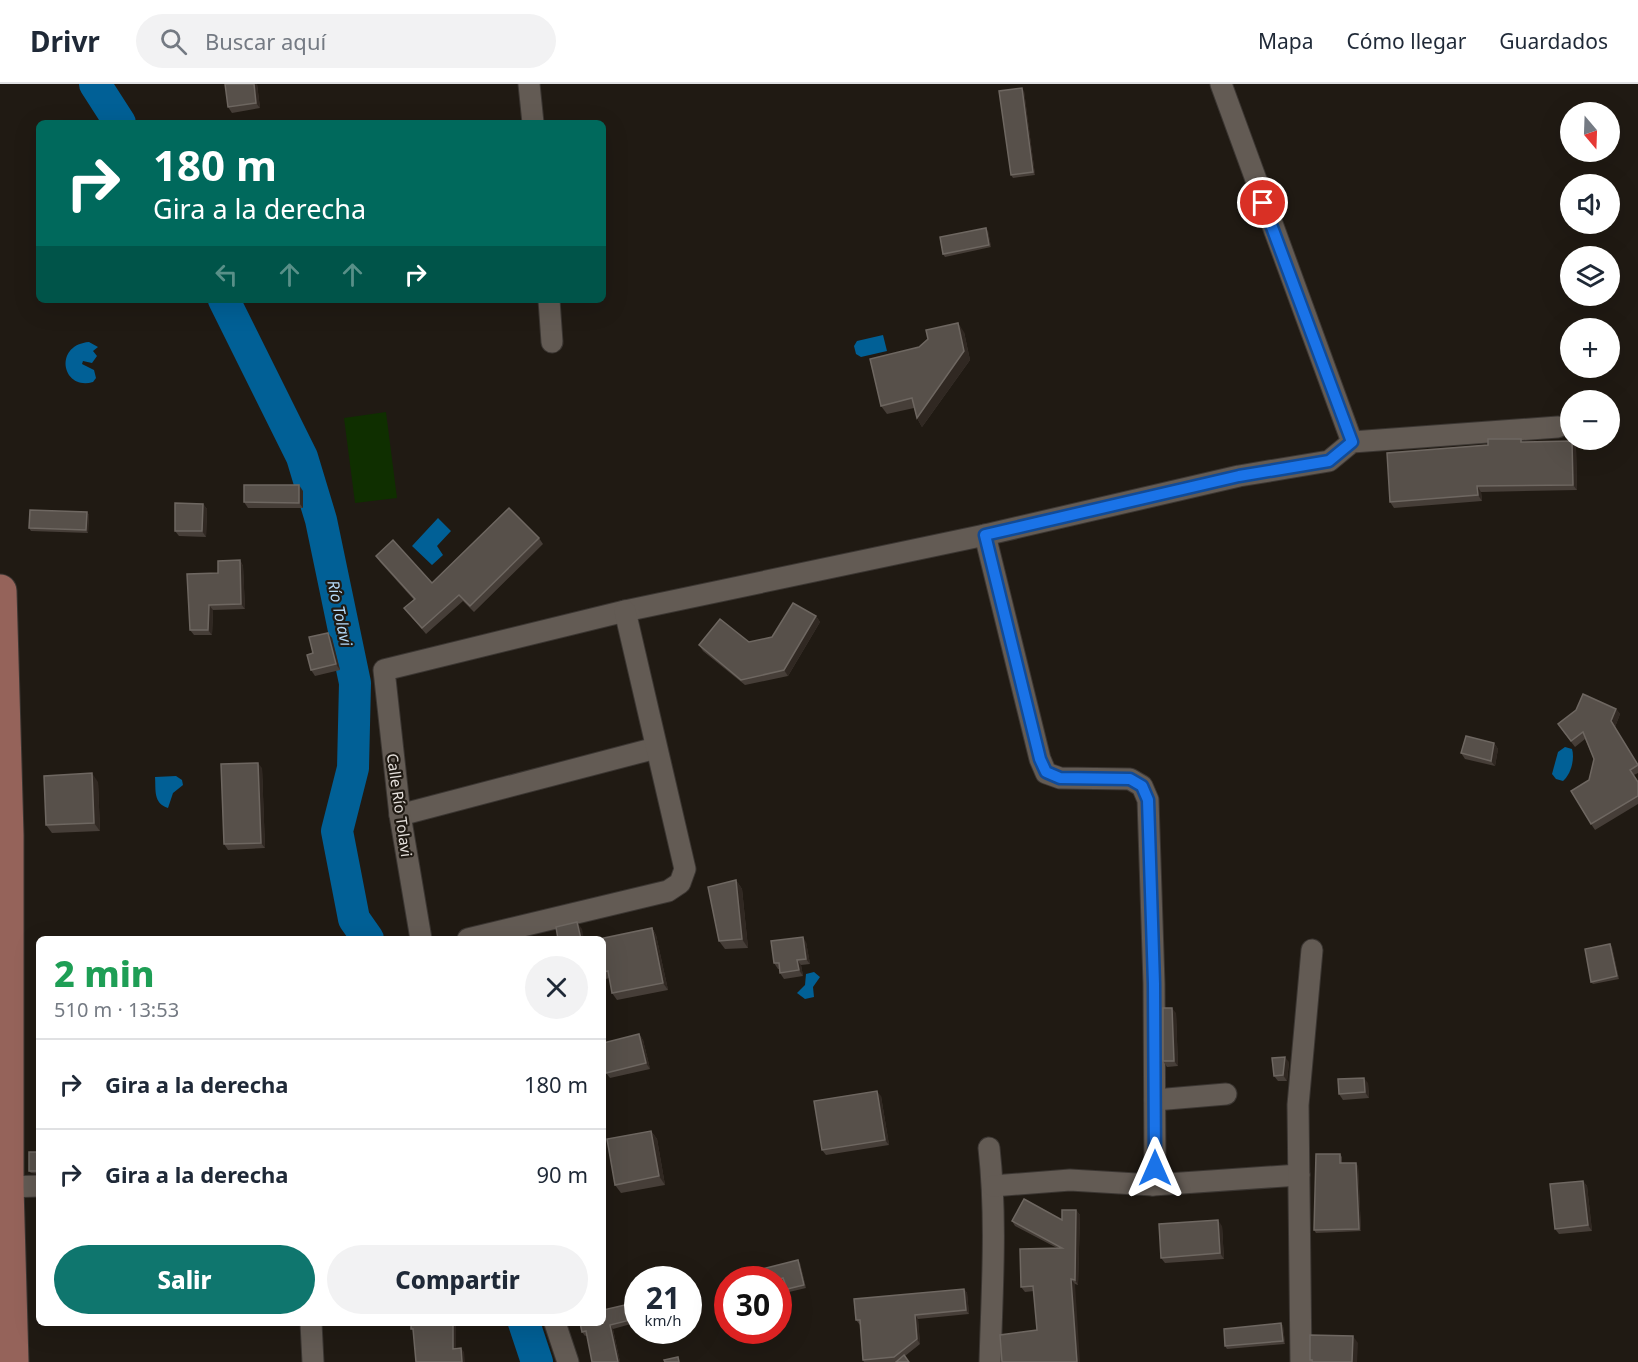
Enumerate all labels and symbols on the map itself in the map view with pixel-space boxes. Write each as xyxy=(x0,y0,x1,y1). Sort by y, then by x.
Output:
north arrow xyxy=(1560,102,1620,162)
pin xyxy=(1237,177,1288,228)
water label: Río Tolavi xyxy=(322,578,358,649)
street label: Calle Río Tolavi xyxy=(383,752,417,858)
position arrow xyxy=(1123,1136,1187,1200)
speed limit sign: 30 xyxy=(714,1266,792,1344)

